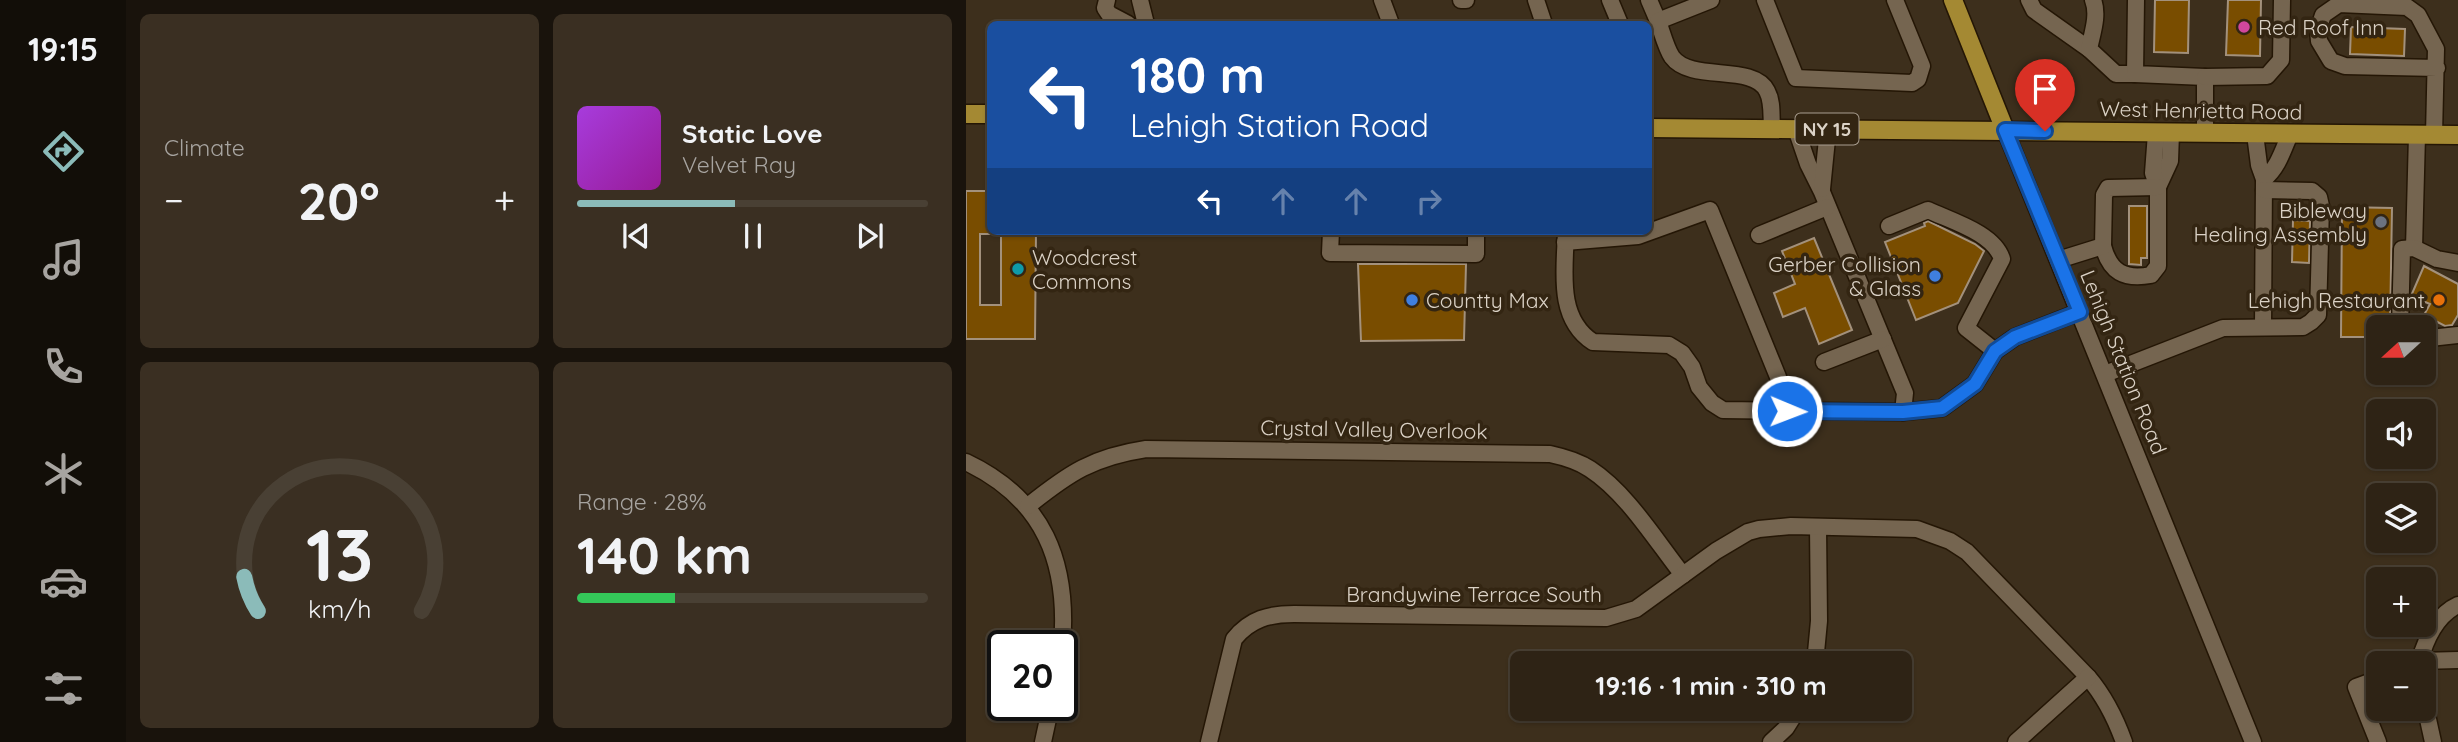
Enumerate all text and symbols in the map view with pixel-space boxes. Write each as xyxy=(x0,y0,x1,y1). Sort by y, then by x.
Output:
place label: Red Roof Inn xyxy=(2258,14,2384,40)
marker: Red Roof Inn xyxy=(2236,19,2252,35)
text: 19:15 xyxy=(28,29,98,69)
text: 180 m xyxy=(1130,44,1265,105)
icon: left xyxy=(1015,49,1106,140)
pin xyxy=(2015,59,2075,131)
icon: arrive xyxy=(2026,70,2064,108)
street label: West Henrietta Road xyxy=(2099,95,2303,125)
text: Lehigh Station Road xyxy=(1130,105,1429,145)
road number: NY 15 xyxy=(1796,113,1858,144)
text: Static Love xyxy=(682,117,823,150)
icon: directions xyxy=(39,127,88,176)
text: Climate xyxy=(164,133,245,162)
text: Velvet Ray xyxy=(682,150,796,179)
text: 20° xyxy=(298,168,380,233)
text: − xyxy=(164,176,184,224)
text: + xyxy=(494,176,515,224)
icon: left xyxy=(1191,182,1229,220)
icon: ahead xyxy=(1264,182,1302,220)
icon: ahead xyxy=(1337,182,1375,220)
icon: right xyxy=(1410,182,1448,220)
place label: Bibleway Healing Assembly xyxy=(2193,197,2367,247)
marker: Bibleway Healing Assembly xyxy=(2373,214,2389,230)
icon: previous xyxy=(617,217,655,255)
icon: pause xyxy=(734,217,772,255)
icon: next xyxy=(851,217,889,255)
icon: music xyxy=(39,235,88,284)
place label: Woodcrest Commons xyxy=(1032,244,1137,294)
place label: Gerber Collision & Glass xyxy=(1768,251,1921,301)
marker: Woodcrest Commons xyxy=(1010,261,1026,277)
street label: Lehigh Station Road xyxy=(2075,266,2173,458)
marker: Gerber Collision & Glass xyxy=(1927,268,1943,284)
place label: Countty Max xyxy=(1426,287,1549,313)
place label: Lehigh Restaurant xyxy=(2248,287,2425,313)
marker: Countty Max xyxy=(1404,292,1420,308)
marker: Lehigh Restaurant xyxy=(2431,292,2447,308)
north arrow xyxy=(2366,315,2436,385)
map controls xyxy=(2366,315,2436,721)
icon: phone xyxy=(39,342,88,391)
position arrow xyxy=(1750,374,1824,448)
button: sound xyxy=(2366,399,2436,469)
street label: Crystal Valley Overlook xyxy=(1260,414,1488,444)
icon: climate xyxy=(39,449,88,498)
button: layers xyxy=(2366,483,2436,553)
text: Range · 28% xyxy=(577,487,707,516)
text: 13 xyxy=(306,508,373,599)
text: 140 km xyxy=(577,522,752,587)
icon: car xyxy=(39,557,88,606)
button: + xyxy=(2366,567,2436,637)
street label: Brandywine Terrace South xyxy=(1346,581,1602,607)
text: km/h xyxy=(308,593,371,624)
speed limit sign: 20 xyxy=(987,630,1078,721)
button: − xyxy=(2366,651,2436,721)
icon: filters xyxy=(39,664,88,713)
text: 19:16 · 1 min · 310 m xyxy=(1595,669,1827,702)

